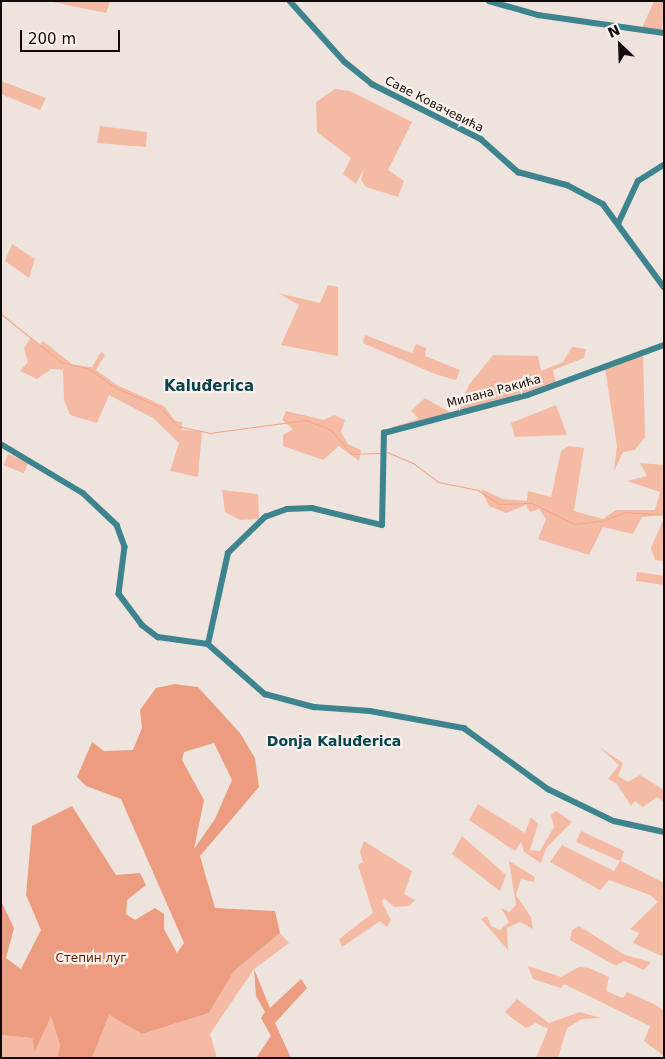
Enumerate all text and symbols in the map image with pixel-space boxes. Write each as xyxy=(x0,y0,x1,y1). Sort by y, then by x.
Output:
scale bar xyxy=(22,20,122,52)
north arrow xyxy=(595,20,645,70)
text: N xyxy=(605,22,623,41)
text: 200 m xyxy=(28,30,76,48)
street label: Саве Ковачевића xyxy=(382,74,486,136)
street label: Милана Ракића xyxy=(445,372,543,412)
district label: Kaluđerica xyxy=(164,378,254,396)
district label: Donja Kaluđerica xyxy=(267,733,401,749)
park label: Степин луг xyxy=(55,952,127,966)

